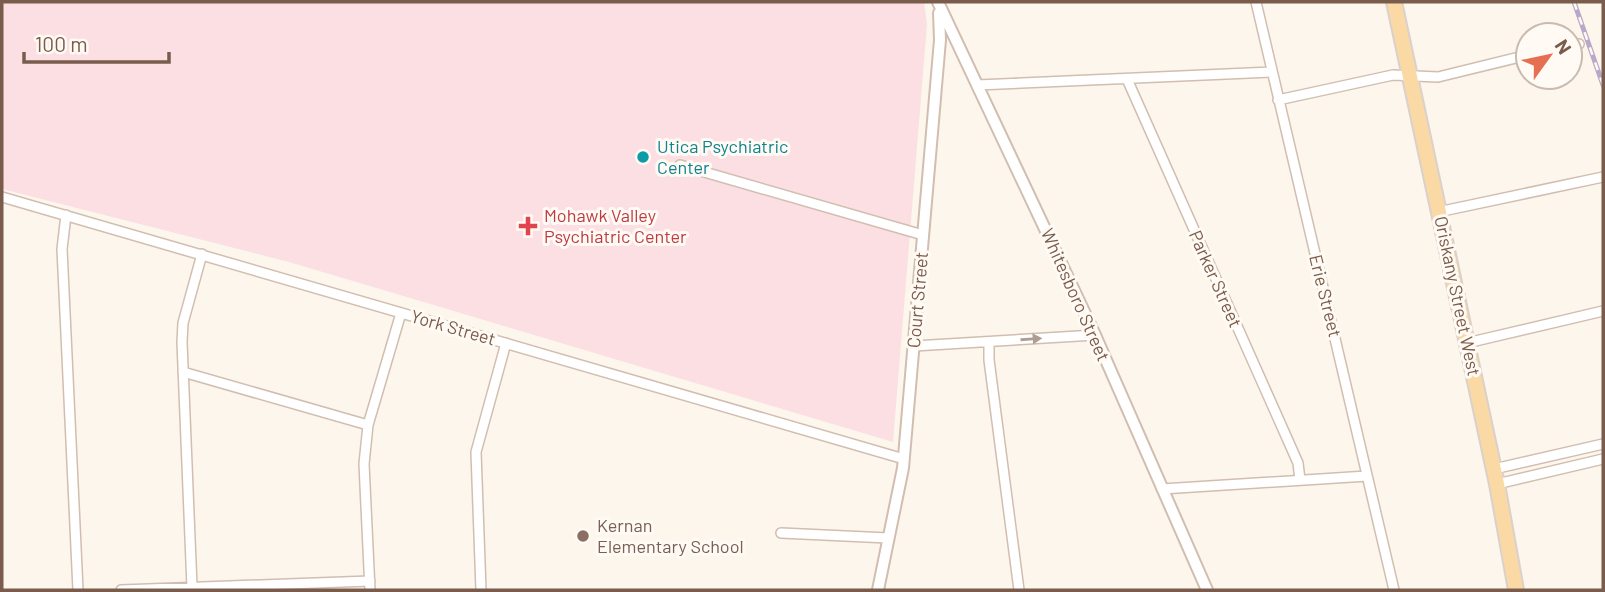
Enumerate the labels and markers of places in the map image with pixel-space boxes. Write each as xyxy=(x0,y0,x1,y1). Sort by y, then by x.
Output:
place label: Utica Psychiatric Center xyxy=(657,135,788,178)
marker: Utica Psychiatric Center xyxy=(635,149,651,165)
place label: Mohawk Valley Psychiatric Center xyxy=(544,204,687,247)
marker: Mohawk Valley Psychiatric Center xyxy=(518,216,538,236)
place label: Kernan Elementary School xyxy=(597,514,744,557)
marker: Kernan Elementary School xyxy=(575,528,591,544)

